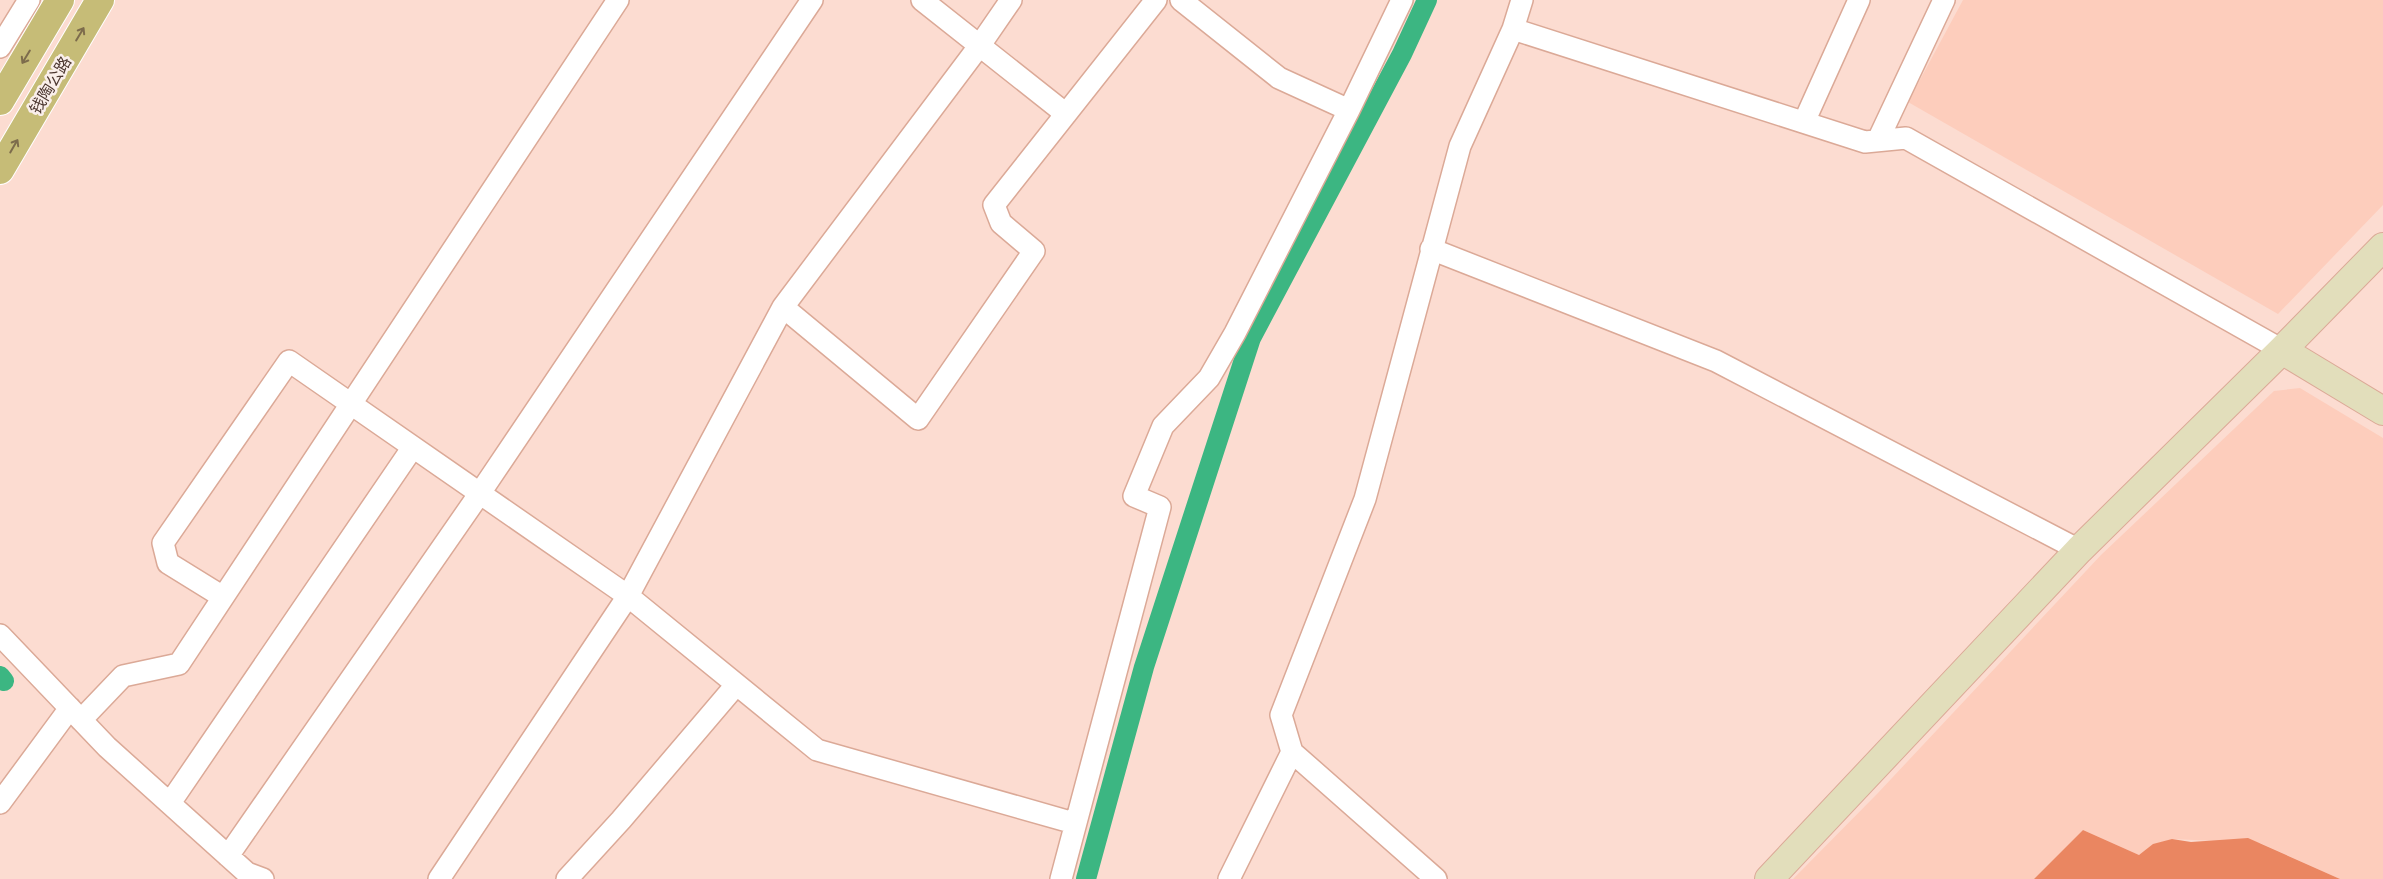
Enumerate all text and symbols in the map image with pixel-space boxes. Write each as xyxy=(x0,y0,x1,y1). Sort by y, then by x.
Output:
one-way arrow xyxy=(75,28,85,42)
one-way arrow xyxy=(21,49,31,63)
street label: 钱陶公路 xyxy=(26,53,75,118)
one-way arrow xyxy=(9,138,19,153)

